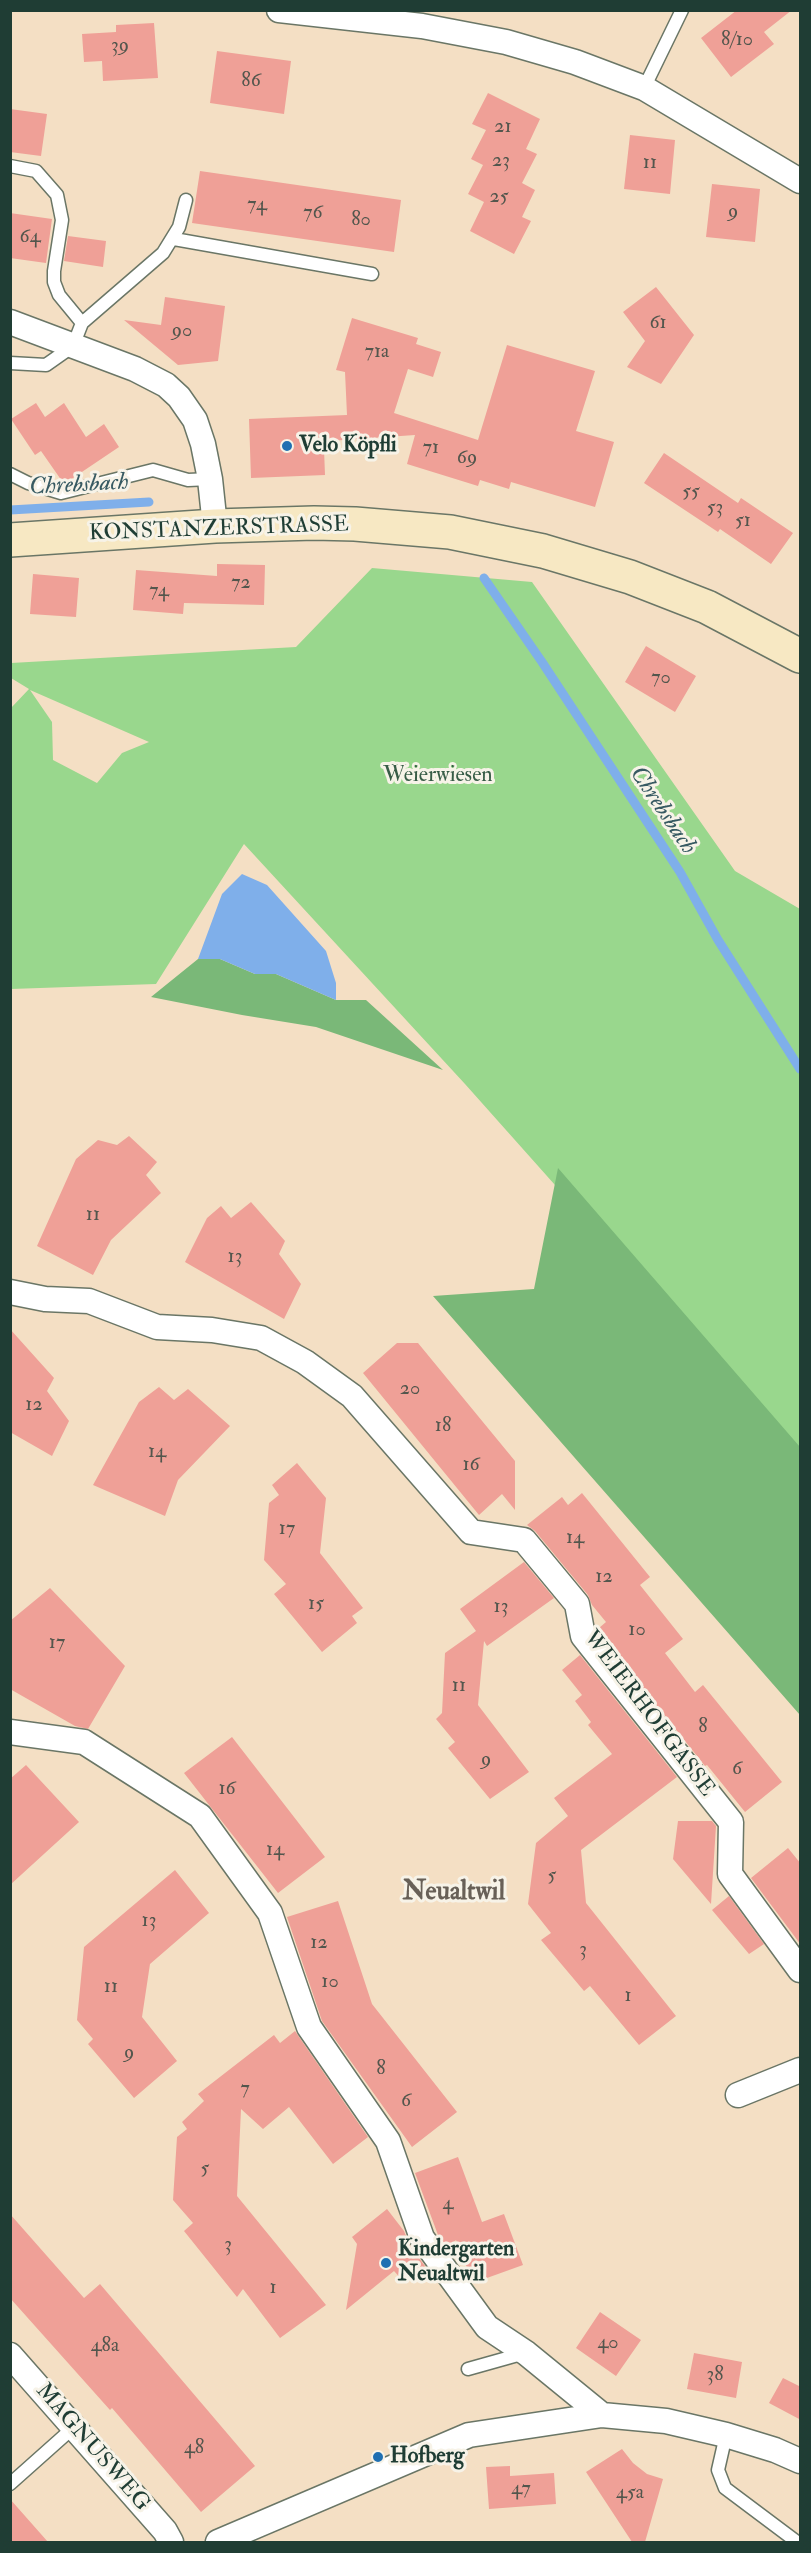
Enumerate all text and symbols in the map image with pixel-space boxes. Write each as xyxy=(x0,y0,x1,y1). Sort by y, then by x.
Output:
house number: 8/10 xyxy=(721,29,753,53)
house number: 39 xyxy=(111,35,129,59)
house number: 86 xyxy=(241,70,261,94)
house number: 21 xyxy=(494,116,512,140)
house number: 23 xyxy=(492,150,510,174)
house number: 11 xyxy=(643,152,657,176)
house number: 25 xyxy=(490,186,508,210)
house number: 74 xyxy=(247,194,267,218)
house number: 9 xyxy=(728,201,738,225)
house number: 76 xyxy=(303,202,323,226)
house number: 80 xyxy=(351,209,371,233)
house number: 64 xyxy=(20,226,40,250)
house number: 61 xyxy=(649,312,667,336)
house number: 90 xyxy=(172,320,192,344)
house number: 71a xyxy=(365,341,389,365)
place label: Velo Köpfli xyxy=(299,433,397,459)
house number: 71 xyxy=(423,437,439,461)
marker: Velo Köpfli xyxy=(280,439,294,453)
house number: 69 xyxy=(457,447,477,471)
water label: Chrebsbach xyxy=(28,469,130,503)
house number: 55 xyxy=(682,481,700,505)
house number: 53 xyxy=(707,497,723,521)
house number: 51 xyxy=(735,510,751,534)
street label: KONSTANZERSTRASSE xyxy=(89,512,349,548)
house number: 72 xyxy=(231,572,251,596)
house number: 74 xyxy=(149,580,169,604)
house number: 70 xyxy=(651,667,671,691)
water label: Chrebsbach xyxy=(622,762,702,860)
park label: Weierwiesen xyxy=(383,763,493,789)
house number: 11 xyxy=(86,1204,100,1228)
house number: 13 xyxy=(228,1246,242,1270)
house number: 20 xyxy=(400,1378,420,1402)
house number: 12 xyxy=(25,1394,43,1418)
house number: 18 xyxy=(435,1415,451,1439)
house number: 14 xyxy=(148,1441,166,1465)
house number: 16 xyxy=(462,1454,480,1478)
house number: 17 xyxy=(279,1518,295,1542)
house number: 14 xyxy=(566,1527,584,1551)
house number: 12 xyxy=(595,1566,613,1590)
house number: 15 xyxy=(308,1593,324,1617)
house number: 13 xyxy=(494,1596,508,1620)
house number: 10 xyxy=(628,1619,646,1643)
street label: WEIERHOFGASSE xyxy=(577,1626,719,1802)
house number: 17 xyxy=(49,1632,65,1656)
house number: 11 xyxy=(452,1675,466,1699)
house number: 8 xyxy=(698,1716,708,1740)
house number: 9 xyxy=(481,1749,491,1773)
house number: 6 xyxy=(732,1758,742,1782)
house number: 16 xyxy=(218,1778,236,1802)
house number: 14 xyxy=(266,1839,284,1863)
house number: 5 xyxy=(548,1865,556,1889)
district label: Neualtwil xyxy=(403,1877,505,1909)
house number: 13 xyxy=(142,1910,156,1934)
house number: 12 xyxy=(310,1932,328,1956)
house number: 3 xyxy=(579,1939,587,1963)
house number: 10 xyxy=(321,1971,339,1995)
house number: 11 xyxy=(104,1976,118,2000)
house number: 1 xyxy=(624,1985,632,2009)
house number: 9 xyxy=(124,2042,134,2066)
house number: 8 xyxy=(376,2058,386,2082)
house number: 7 xyxy=(240,2078,250,2102)
house number: 6 xyxy=(401,2090,411,2114)
house number: 5 xyxy=(201,2158,209,2182)
house number: 4 xyxy=(443,2193,453,2217)
house number: 3 xyxy=(224,2234,232,2258)
place label: Kindergarten Neualtwil xyxy=(398,2237,514,2288)
marker: Kindergarten Neualtwil xyxy=(379,2256,393,2270)
house number: 1 xyxy=(269,2277,277,2301)
house number: 40 xyxy=(597,2332,619,2356)
house number: 48a xyxy=(91,2335,119,2359)
house number: 38 xyxy=(706,2364,724,2388)
street label: MAGNUSWEG xyxy=(29,2379,155,2517)
house number: 48 xyxy=(184,2437,204,2461)
place label: Hofberg xyxy=(390,2444,464,2470)
marker: Hofberg xyxy=(371,2450,385,2464)
house number: 47 xyxy=(511,2478,531,2502)
house number: 45a xyxy=(616,2482,644,2506)

